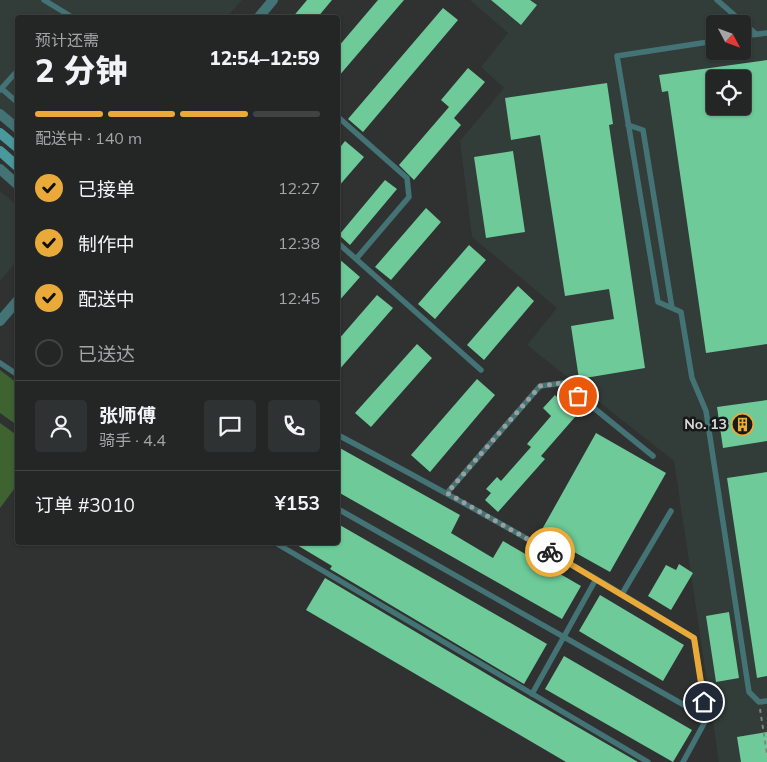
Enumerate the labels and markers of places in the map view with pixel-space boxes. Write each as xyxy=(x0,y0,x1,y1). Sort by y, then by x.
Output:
pin xyxy=(557,375,599,417)
building icon: No. 13 xyxy=(731,412,755,436)
place label: No. 13 xyxy=(684,415,727,433)
pin xyxy=(683,681,725,723)

